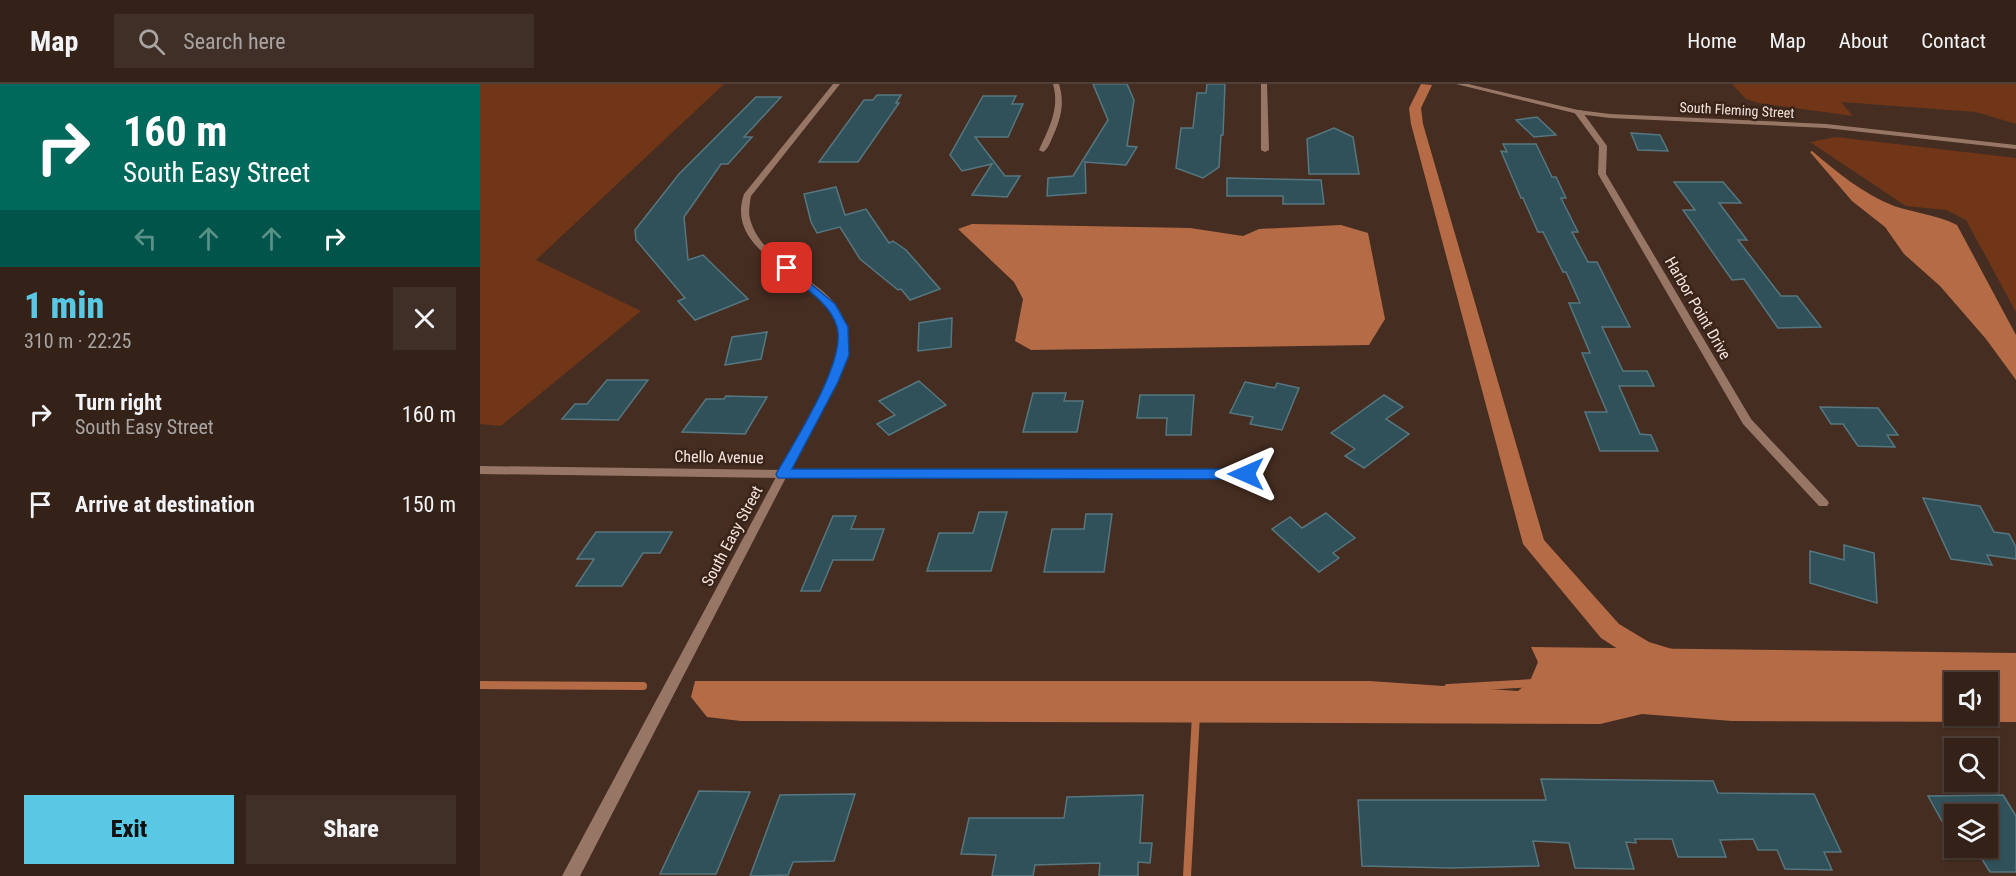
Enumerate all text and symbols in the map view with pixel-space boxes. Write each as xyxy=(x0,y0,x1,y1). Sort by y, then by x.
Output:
search box xyxy=(114,14,534,68)
text: Map xyxy=(30,25,78,58)
icon: search xyxy=(135,25,168,58)
text: Search here xyxy=(183,29,286,54)
text: Home xyxy=(1687,29,1737,53)
text: Map xyxy=(1770,29,1806,53)
text: About xyxy=(1839,29,1888,53)
text: Contact xyxy=(1921,29,1986,53)
street label: South Fleming Street xyxy=(1679,99,1795,121)
text: 160 m xyxy=(123,107,228,156)
icon: right xyxy=(24,108,102,186)
text: South Easy Street xyxy=(123,157,310,189)
icon: left xyxy=(129,222,162,255)
icon: ahead xyxy=(192,222,225,255)
icon: ahead xyxy=(255,222,288,255)
icon: right xyxy=(318,222,351,255)
pin xyxy=(761,242,812,293)
icon: arrive xyxy=(770,251,803,284)
street label: Harbor Point Drive xyxy=(1661,253,1735,363)
text: 1 min xyxy=(24,285,104,327)
button: close xyxy=(393,287,456,350)
text: 310 m · 22:25 xyxy=(24,329,131,353)
text: Turn right xyxy=(75,390,162,415)
icon: right xyxy=(24,398,57,431)
text: 160 m xyxy=(402,402,456,427)
text: South Easy Street xyxy=(75,415,214,439)
position arrow xyxy=(1214,442,1278,506)
street label: Chello Avenue xyxy=(674,447,764,467)
street label: South Easy Street xyxy=(698,482,767,589)
icon: arrive xyxy=(24,488,57,521)
text: Arrive at destination xyxy=(75,492,255,517)
text: 150 m xyxy=(402,492,456,517)
map controls xyxy=(1944,672,1998,858)
button: sound xyxy=(1944,672,1998,726)
button: search xyxy=(1944,738,1998,792)
button: Exit xyxy=(24,795,234,864)
button: Share xyxy=(246,795,456,864)
button: layers xyxy=(1944,804,1998,858)

